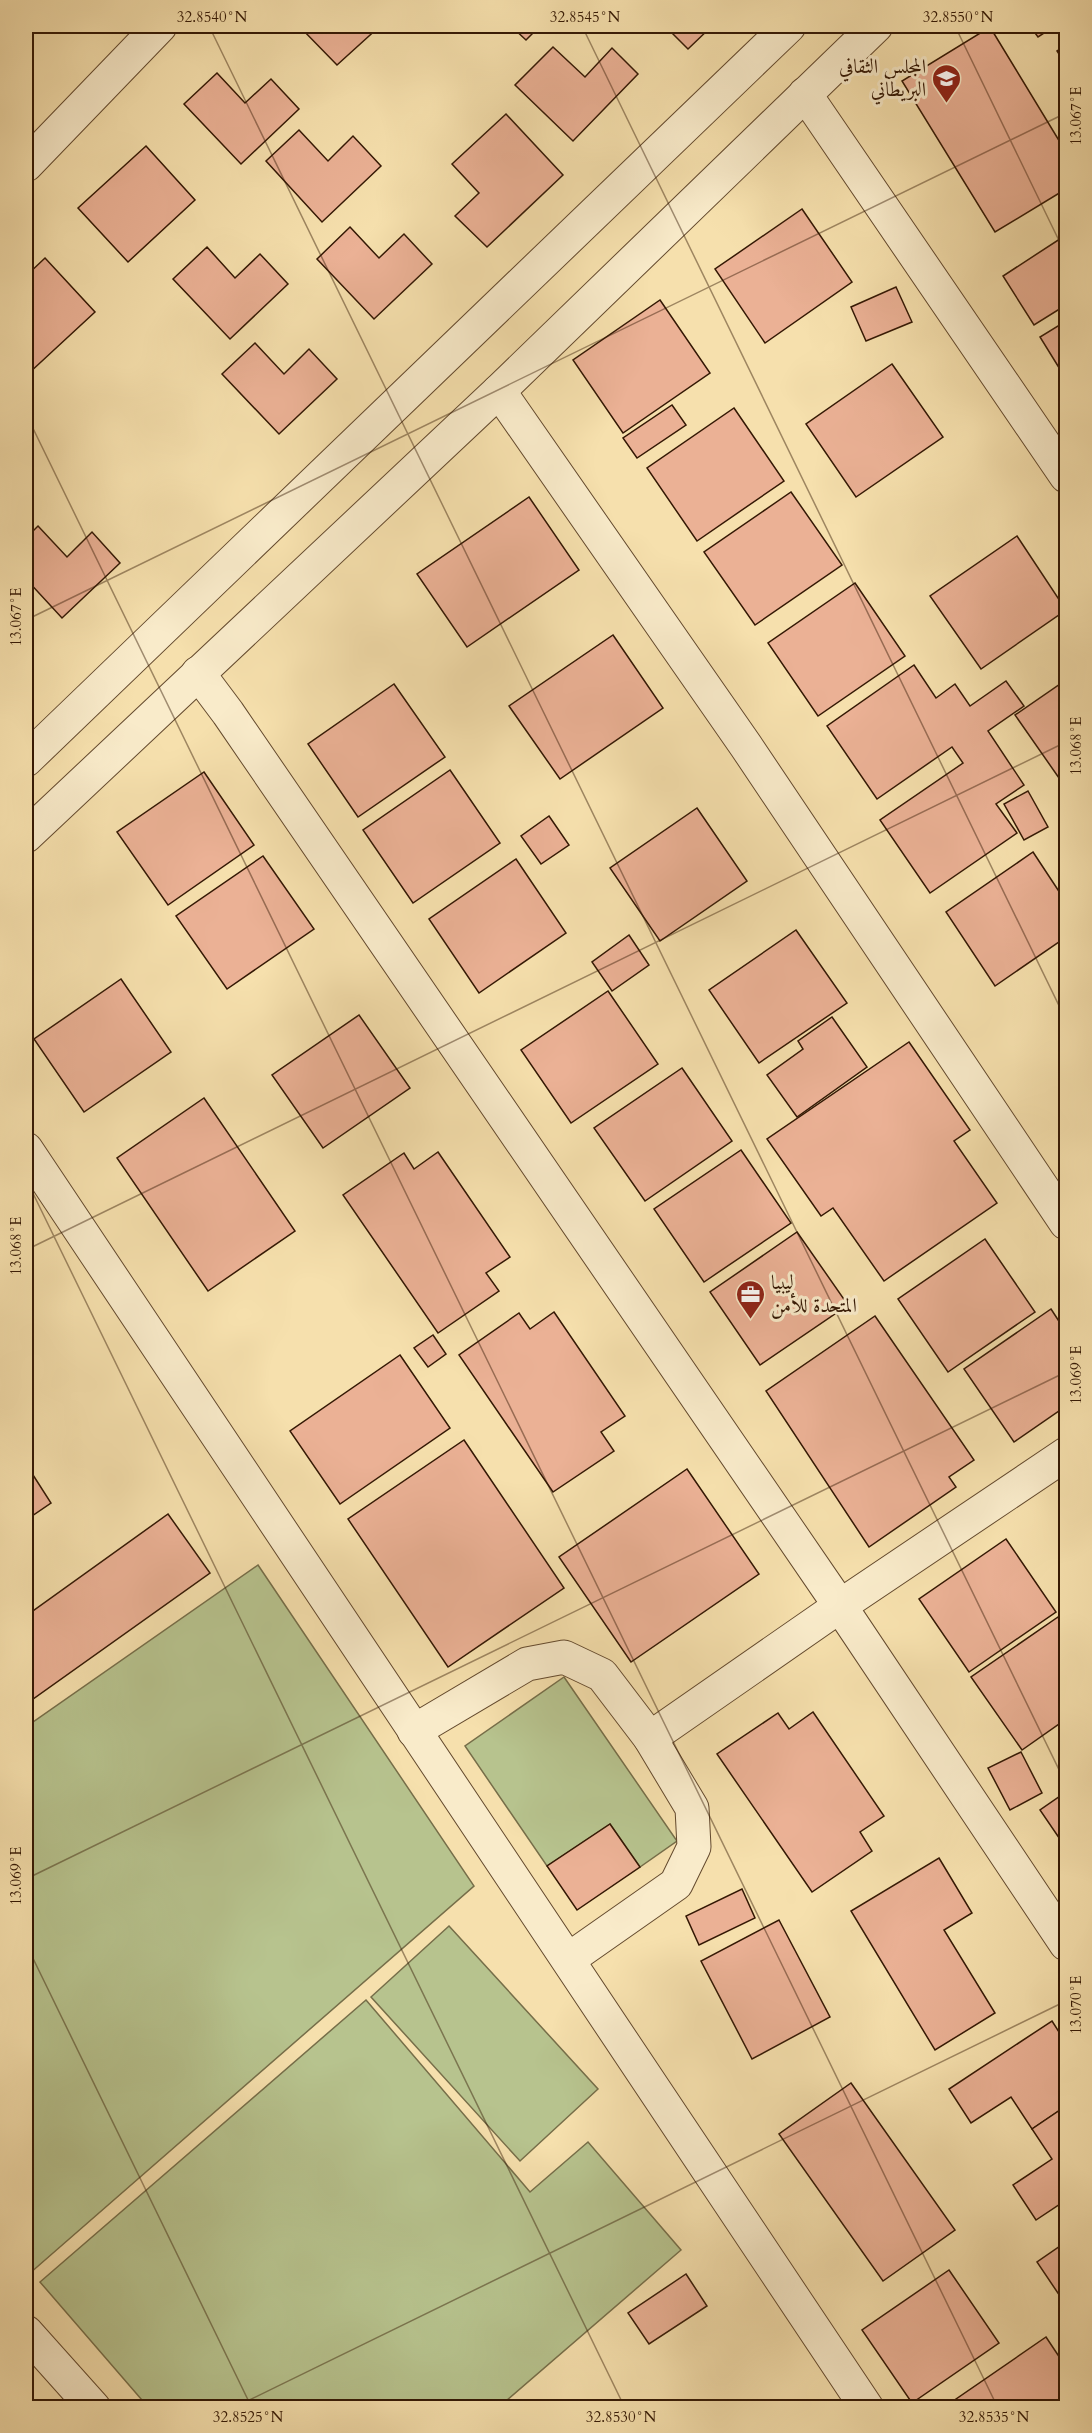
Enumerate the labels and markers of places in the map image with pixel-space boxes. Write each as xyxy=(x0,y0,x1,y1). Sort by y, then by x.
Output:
place label: المجلس الثقافي البريطاني xyxy=(839,53,926,105)
school or university icon: المجلس الثقافي البريطاني xyxy=(931,62,963,104)
place label: ليبيا المتحدة للأمن xyxy=(771,1269,857,1319)
office icon: ليبيا المتحدة للأمن xyxy=(734,1278,766,1320)

